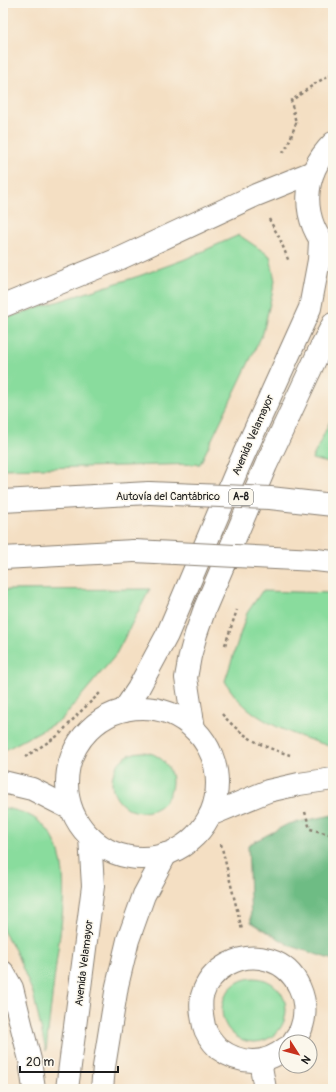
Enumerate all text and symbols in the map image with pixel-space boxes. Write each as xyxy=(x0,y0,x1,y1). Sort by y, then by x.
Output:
street label: Avenida Velamayor xyxy=(229,393,277,477)
road number: A-8 xyxy=(229,489,253,505)
street label: Autovía del Cantábrico xyxy=(116,490,220,503)
street label: Avenida Velamayor xyxy=(72,919,96,1007)
north arrow xyxy=(278,1034,318,1074)
scale bar xyxy=(20,1048,118,1074)
text: N xyxy=(298,1053,313,1067)
text: 20 m xyxy=(26,1055,55,1070)

